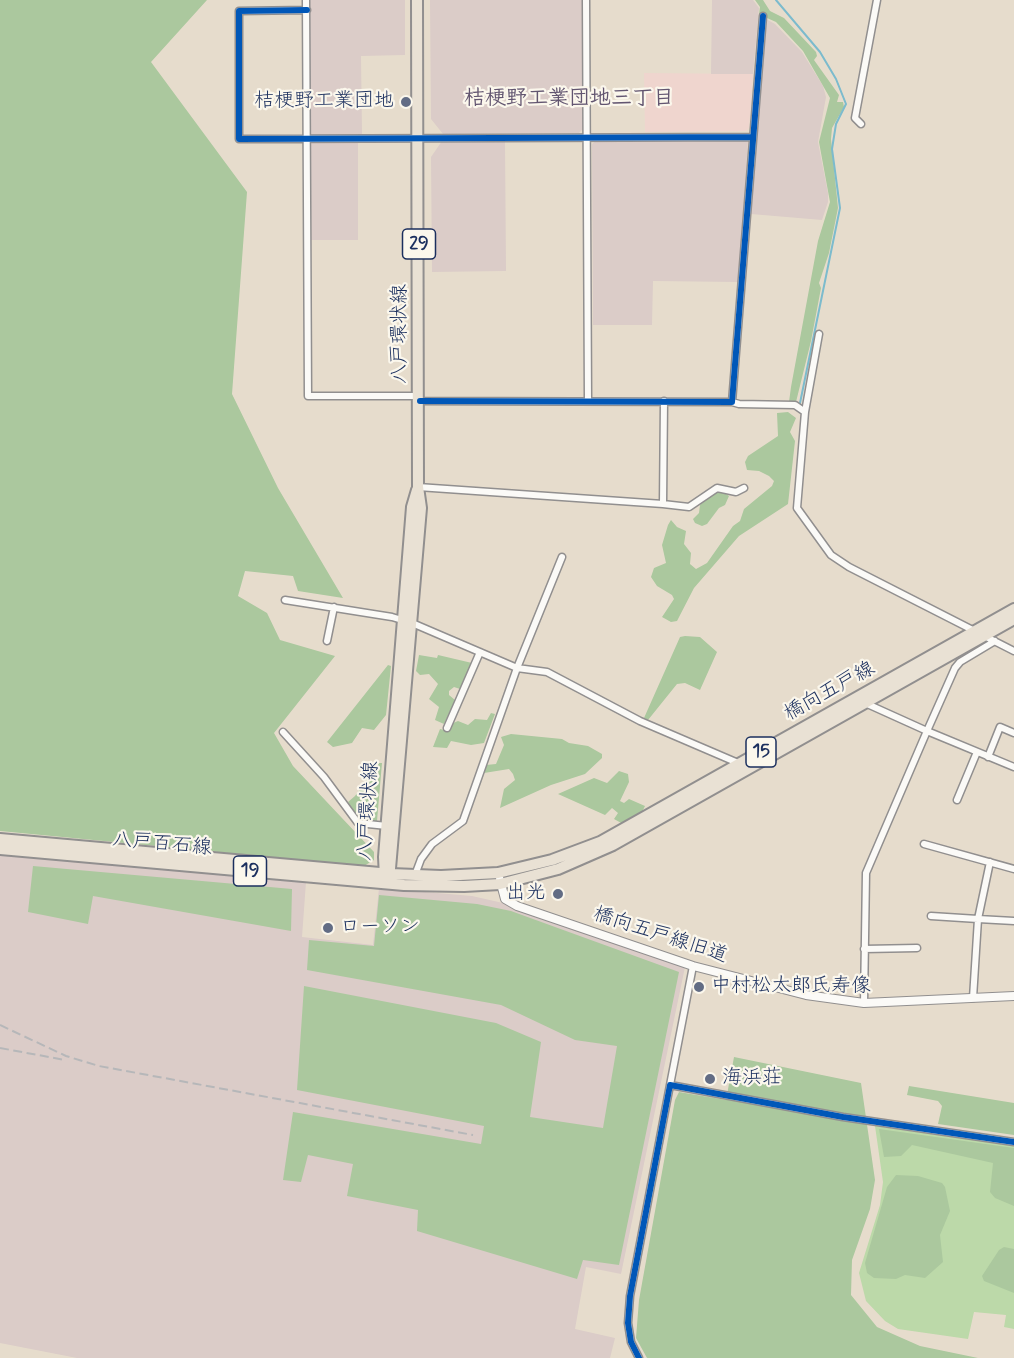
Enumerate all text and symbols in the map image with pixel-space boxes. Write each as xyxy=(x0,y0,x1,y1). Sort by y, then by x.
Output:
district label: 桔梗野工業団地三丁目 xyxy=(464,87,674,113)
place label: 桔梗野工業団地 xyxy=(254,90,394,114)
marker: 桔梗野工業団地 xyxy=(399,95,413,109)
road number: 29 xyxy=(402,229,436,259)
street label: 八戸環状線 xyxy=(389,284,413,384)
street label: 橋向五戸線 xyxy=(780,657,880,727)
road number: 15 xyxy=(746,737,776,767)
street label: 八戸環状線 xyxy=(354,760,384,862)
street label: 八戸百石線 xyxy=(111,829,213,861)
road number: 19 xyxy=(234,856,266,886)
place label: 出光 xyxy=(506,882,546,906)
marker: 出光 xyxy=(551,887,565,901)
street label: 橋向五戸線旧道 xyxy=(590,903,730,969)
place label: ローソン xyxy=(340,916,420,940)
marker: ローソン xyxy=(321,921,335,935)
place label: 中村松太郎氏寿像 xyxy=(711,975,871,999)
marker: 中村松太郎氏寿像 xyxy=(692,980,706,994)
place label: 海浜荘 xyxy=(722,1067,782,1091)
marker: 海浜荘 xyxy=(703,1072,717,1086)

